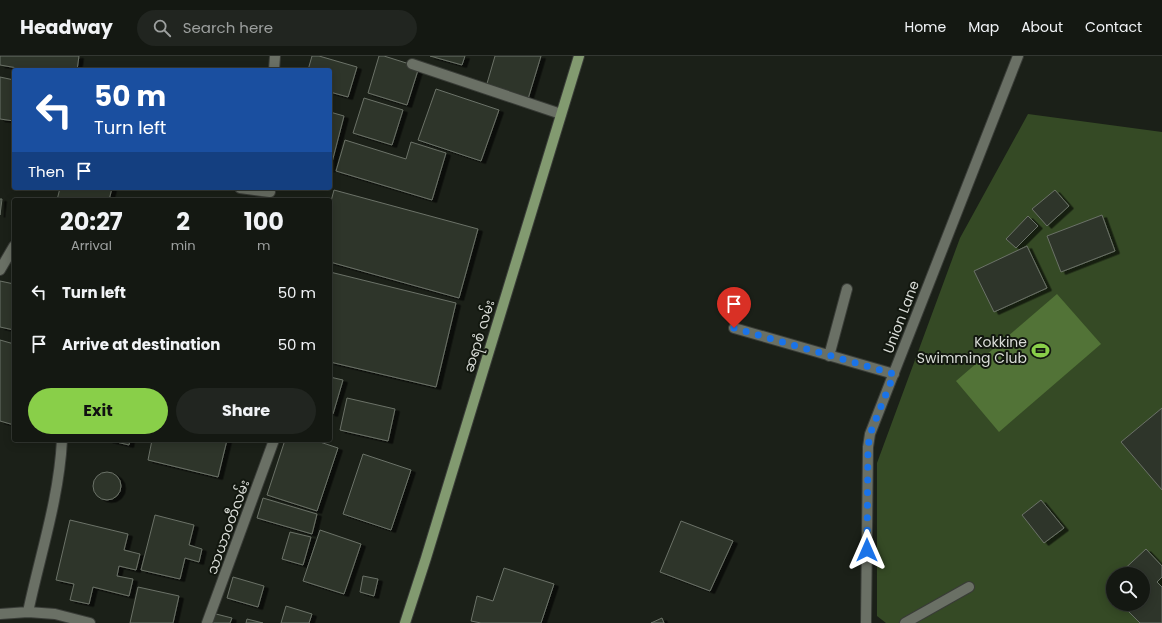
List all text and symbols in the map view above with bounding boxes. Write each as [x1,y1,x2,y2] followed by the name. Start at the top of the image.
[137,10,417,46] search box
[20,14,113,41] text: Headway
[151,17,173,39] icon: search
[183,17,273,38] text: Search here
[904,17,946,37] text: Home
[968,17,999,37] text: Map
[1021,17,1063,37] text: About
[1085,17,1142,37] text: Contact
[94,77,166,116] text: 50 m
[28,84,80,136] icon: left
[94,115,166,140] text: Turn left
[73,160,95,182] icon: arrive
[28,161,65,182] text: Then
[60,205,123,238] text: 20:27
[176,205,190,238] text: 2
[244,205,284,238] text: 100
[71,236,112,255] text: Arrival
[171,236,196,255] text: min
[257,236,271,255] text: m
[878,277,924,356] street label: Union Lane
[28,281,50,303] icon: left
[62,282,126,303] text: Turn left
[278,282,316,303] text: 50 m
[717,287,751,328] pin
[723,293,745,315] icon: arrive
[458,297,501,375] street label: ဆရာစံ လမ်း
[917,332,1027,368] place label: Kokkine Swimming Club
[28,333,50,355] icon: arrive
[62,334,220,355] text: Arrive at destination
[278,334,316,355] text: 50 m
[1030,340,1050,360] sports icon: Kokkine Swimming Club
[28,388,168,434] button: Exit
[176,388,316,434] button: Share
[202,477,254,577] street label: သာယာဝတီလမ်း
[846,529,888,571] position arrow
[1106,567,1150,611] map controls
[1106,567,1150,611] button: search

